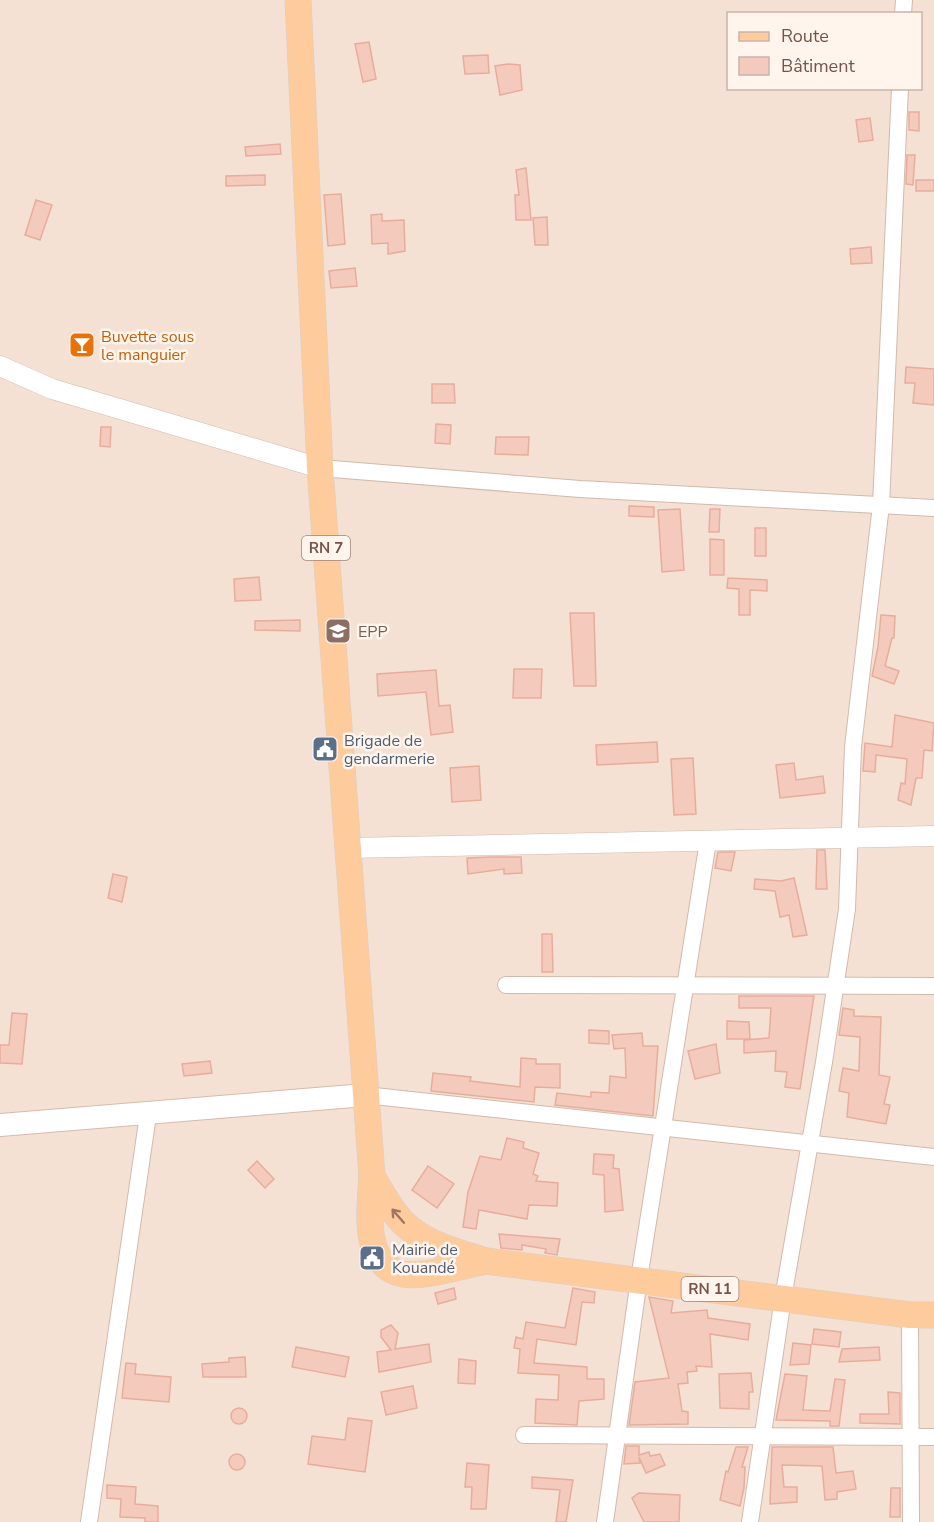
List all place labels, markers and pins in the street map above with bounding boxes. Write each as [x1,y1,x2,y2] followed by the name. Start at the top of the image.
[101,326,194,366] place label: Buvette sous le manguier
[67,330,97,360] bar icon: Buvette sous le manguier
[323,616,353,646] school or university icon: EPP
[358,621,388,643] place label: EPP
[344,730,435,770] place label: Brigade de gendarmerie
[310,734,340,764] public building icon: Brigade de gendarmerie
[392,1239,458,1279] place label: Mairie de Kouandé
[357,1243,387,1273] public building icon: Mairie de Kouandé

